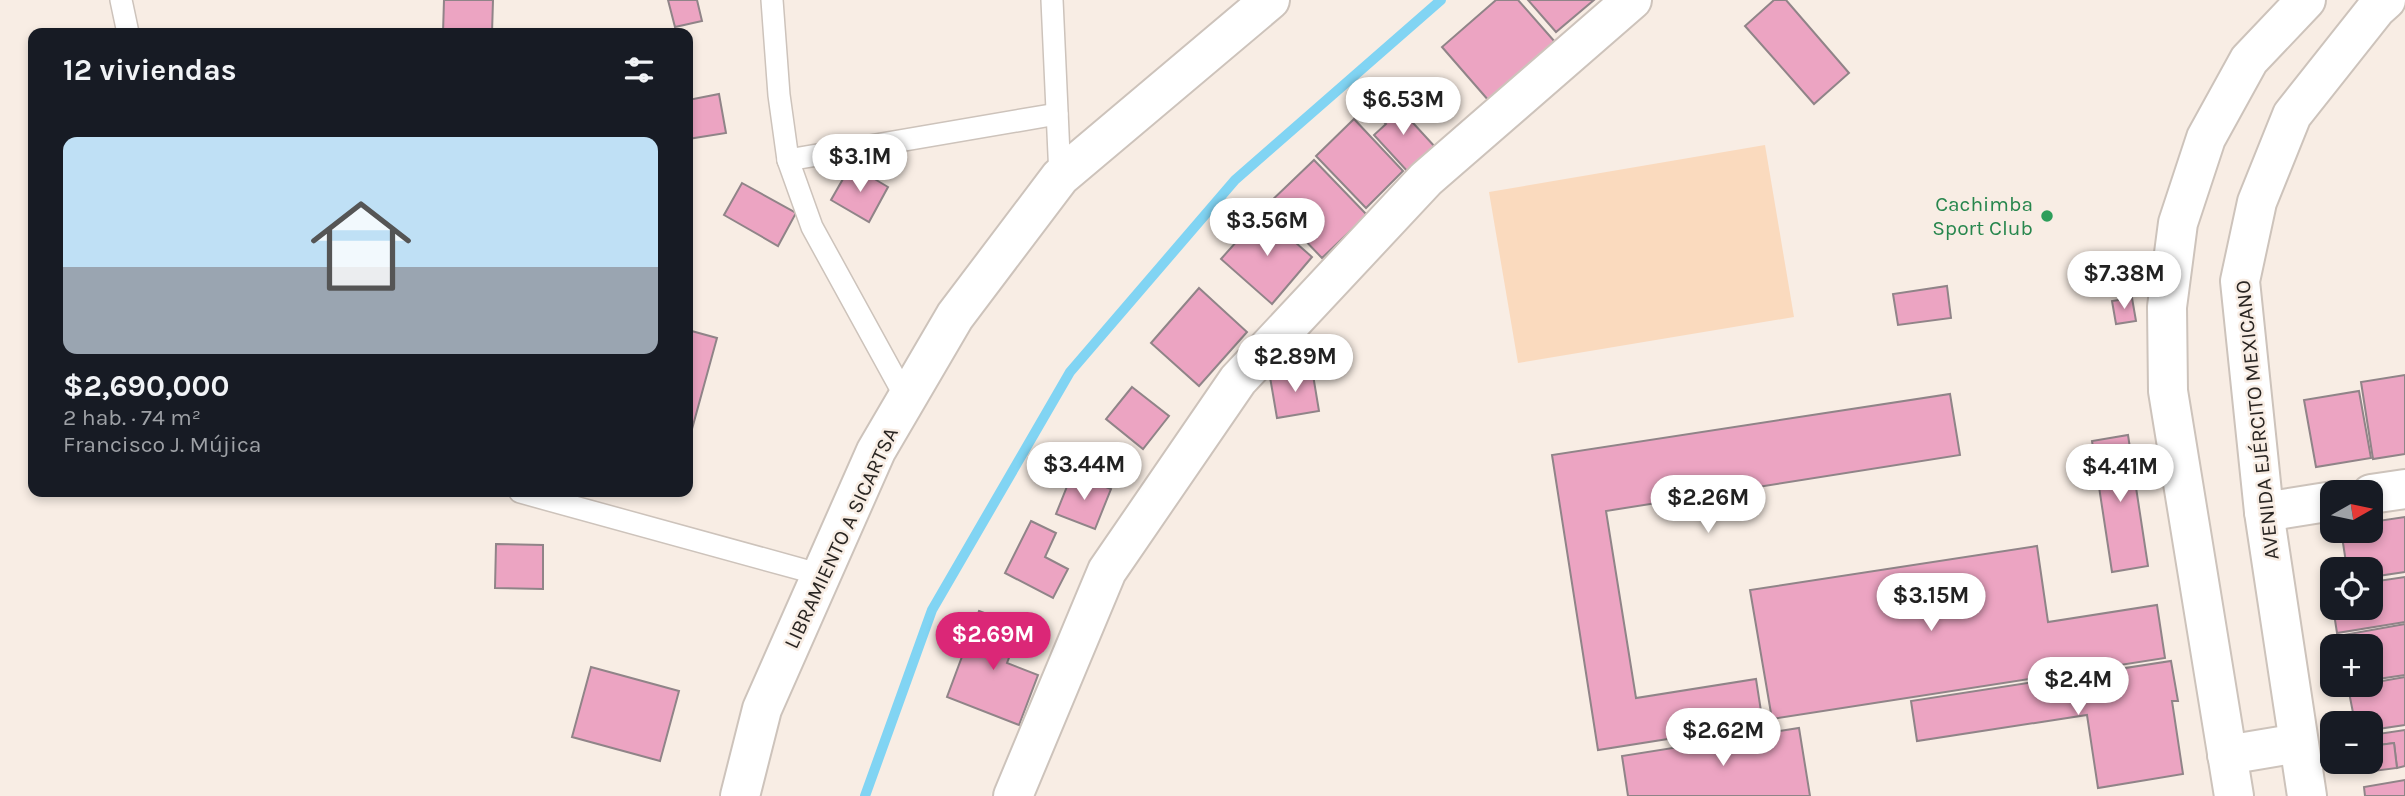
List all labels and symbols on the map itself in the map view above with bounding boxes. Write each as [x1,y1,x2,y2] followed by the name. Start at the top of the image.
[1346,78,1460,137] pin: $6.53M
[811,134,909,194] pin: $3.1M
[1932,192,2033,240] place label: Cachimba Sport Club
[1210,198,1324,258] pin: $3.56M
[2039,208,2055,224] marker: Cachimba Sport Club
[2067,252,2181,311] pin: $7.38M
[2230,279,2284,561] street label: AVENIDA EJÉRCITO MEXICANO
[1238,334,1352,394] pin: $2.89M
[779,424,903,652] street label: LIBRAMIENTO A SICARTSA
[1027,442,1141,502] pin: $3.44M
[2063,444,2177,504] pin: $4.41M
[1651,476,1765,535] pin: $2.26M
[2320,480,2384,542] north arrow
[1874,574,1988,633] pin: $3.15M
[936,612,1050,672] pin: $2.69M
[2029,658,2127,717] pin: $2.4M
[1666,708,1780,768] pin: $2.62M

